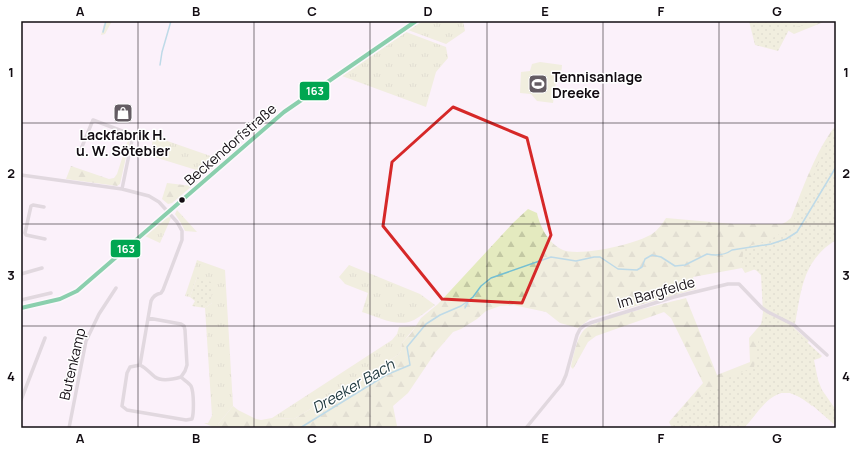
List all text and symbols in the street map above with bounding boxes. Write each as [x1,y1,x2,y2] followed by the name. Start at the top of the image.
[76,2,85,20] text: A
[192,2,200,20] text: B
[307,2,317,20] text: C
[423,2,433,20] text: D
[541,2,549,20] text: E
[658,2,665,20] text: F
[772,2,782,20] text: G
[8,63,14,81] text: 1
[843,63,849,81] text: 1
[552,67,642,102] place label: Tennisanlage Dreeke
[527,73,549,95] sports icon: Tennisanlage Dreeke
[299,81,330,101] line badge: 163
[306,83,324,98] text: 163
[180,99,280,189] street label: Beckendorfstraße
[112,102,134,124] shop icon: Lackfabrik H. u. W. Sötebier
[76,125,171,160] place label: Lackfabrik H. u. W. Sötebier
[7,164,15,182] text: 2
[842,164,850,182] text: 2
[177,195,187,205] unlabelled marker
[110,239,141,258] line badge: 163
[117,241,135,256] text: 163
[7,266,15,284] text: 3
[842,266,850,284] text: 3
[615,272,697,312] street label: Im Bargfelde
[54,326,90,402] street label: Butenkamp
[308,353,399,418] water label: Dreeker Bach
[7,367,15,385] text: 4
[842,367,850,385] text: 4
[76,429,85,447] text: A
[192,429,200,447] text: B
[307,429,317,447] text: C
[423,429,433,447] text: D
[541,429,549,447] text: E
[658,429,665,447] text: F
[772,429,782,447] text: G

